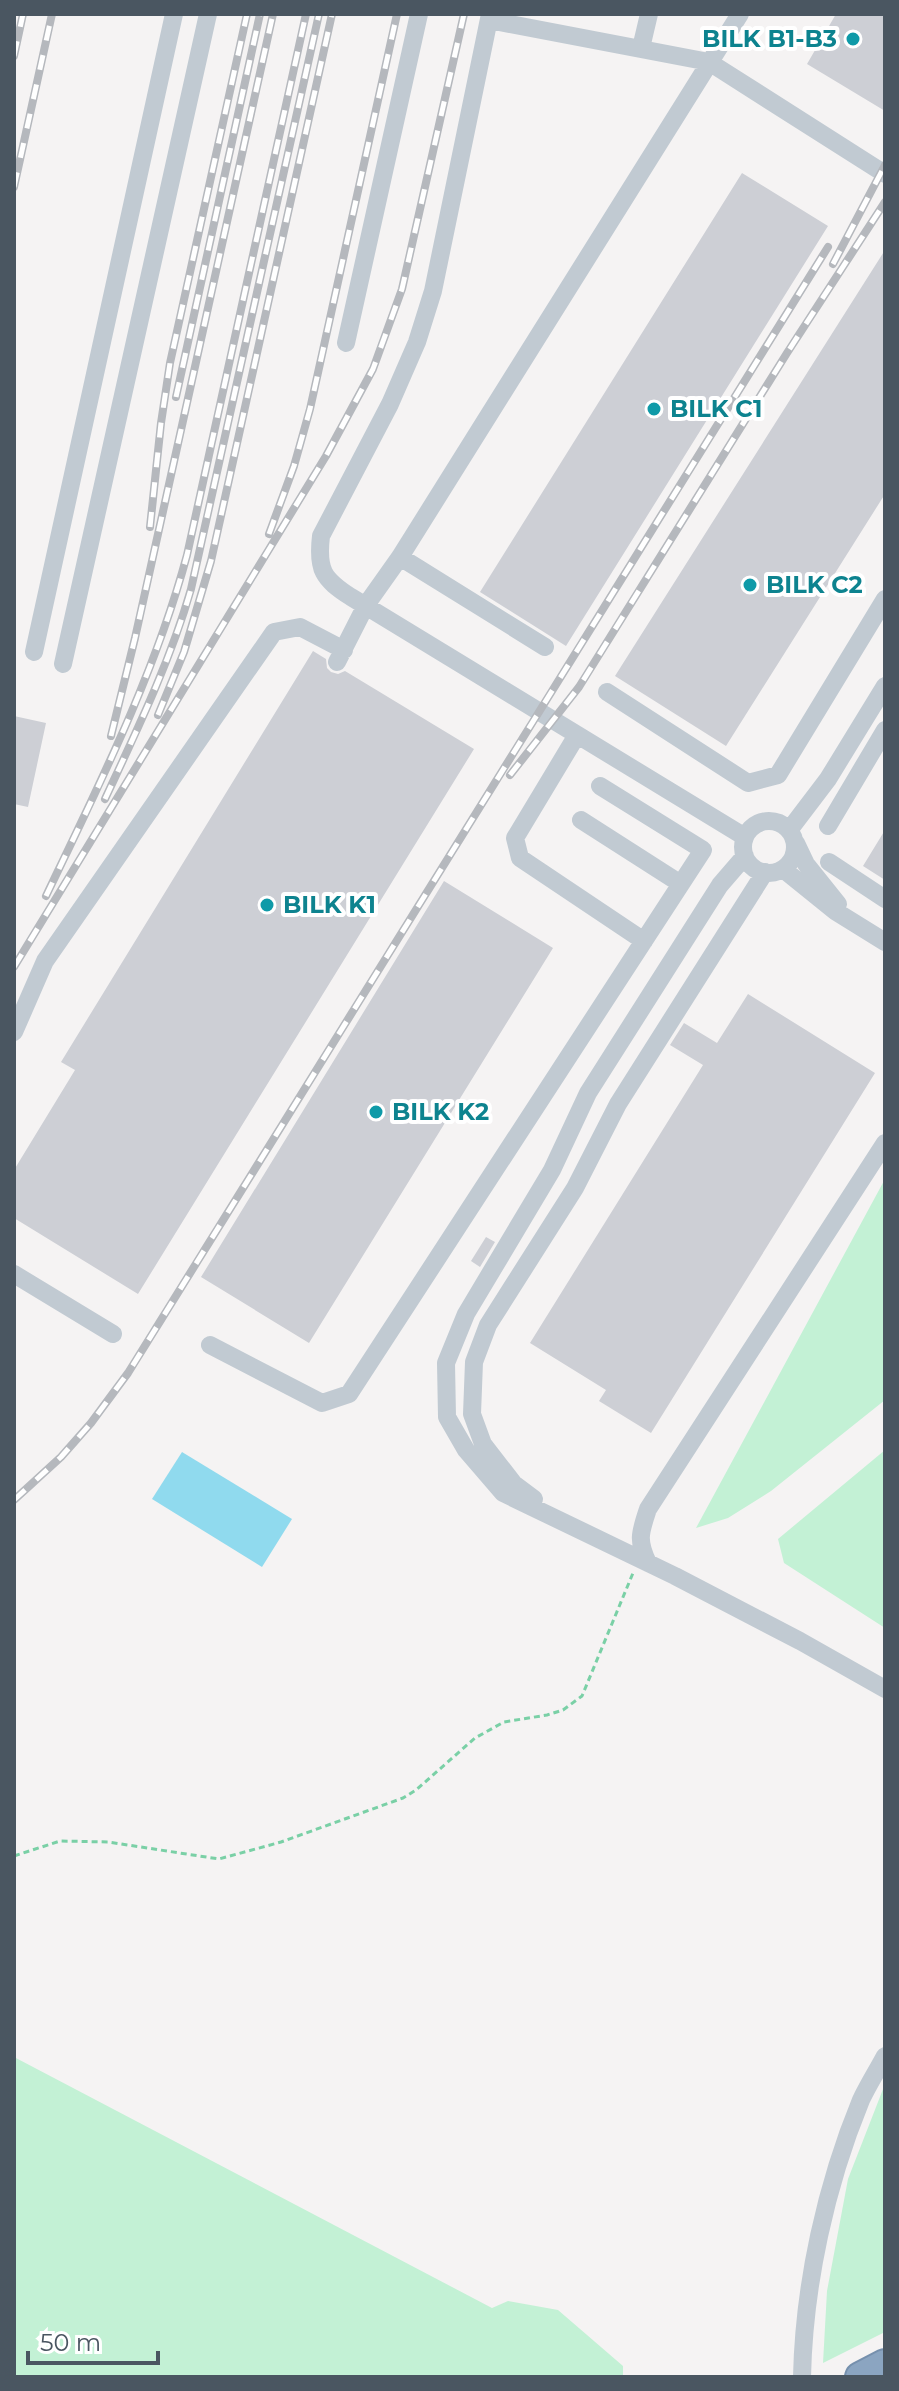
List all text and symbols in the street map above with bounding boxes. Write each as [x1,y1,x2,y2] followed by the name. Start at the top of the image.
[702,24,837,53] place label: BILK B1-B3
[844,30,862,48] marker: BILK B1-B3
[670,394,762,423] place label: BILK C1
[645,400,663,418] marker: BILK C1
[766,570,863,599] place label: BILK C2
[741,576,759,594] marker: BILK C2
[283,890,376,919] place label: BILK K1
[258,896,276,914] marker: BILK K1
[392,1097,489,1126] place label: BILK K2
[367,1103,385,1121] marker: BILK K2
[28,2315,158,2365] scale bar
[40,2328,101,2357] text: 50 m

